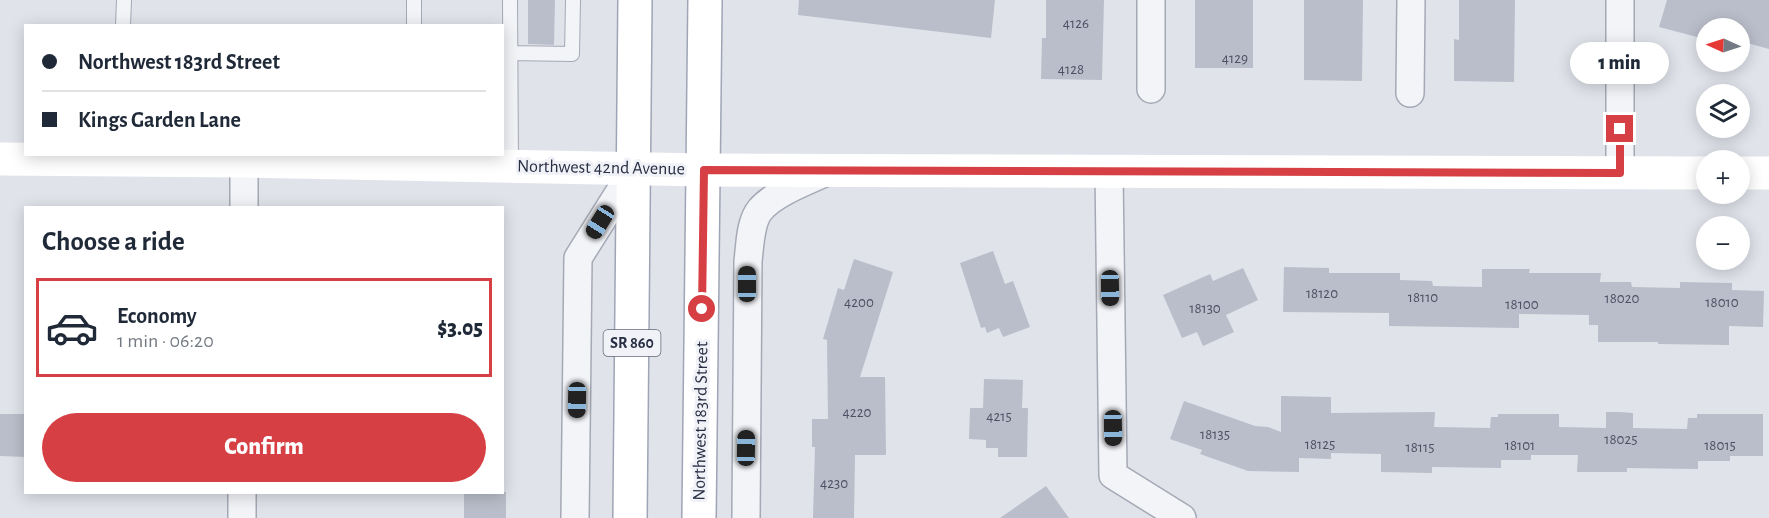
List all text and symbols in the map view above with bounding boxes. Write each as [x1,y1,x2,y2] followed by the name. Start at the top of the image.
[1063,16,1089,31] house number: 4126
[1696,18,1750,72] north arrow
[1696,18,1750,270] map controls
[1570,42,1670,84] callout: 1 min
[78,51,280,73] text: Northwest 183rd Street
[1222,51,1248,66] house number: 4129
[1598,53,1641,73] text: 1 min
[1058,62,1084,77] house number: 4128
[1696,84,1750,138] button: layers
[78,109,241,131] text: Kings Garden Lane
[1606,115,1633,142] route end
[1696,150,1750,204] button: +
[517,158,685,178] street label: Northwest 42nd Avenue
[583,202,617,242] car
[1696,216,1750,270] button: −
[42,228,185,255] text: Choose a ride
[738,266,756,302] car
[1101,270,1119,306] car
[1306,286,1338,301] house number: 18120
[1408,290,1438,305] house number: 18110
[1605,291,1640,306] house number: 18020
[688,295,715,322] route start
[844,295,874,310] house number: 4200
[1705,295,1739,310] house number: 18010
[1505,297,1539,312] house number: 18100
[45,301,99,355] icon: car
[1189,301,1221,316] house number: 18130
[117,305,197,327] text: Economy
[437,317,483,339] text: $3.05
[604,330,660,356] road number: SR 860
[117,331,214,351] text: 1 min · 06:20
[691,341,711,501] street label: Northwest 183rd Street
[568,382,586,418] car
[843,405,871,420] house number: 4220
[986,409,1012,424] house number: 4215
[1104,410,1122,446] car
[42,413,486,482] button: Confirm
[1200,427,1230,442] house number: 18135
[737,430,755,466] car
[1604,432,1638,447] house number: 18025
[1305,437,1335,452] house number: 18125
[1505,438,1535,453] house number: 18101
[1704,438,1736,453] house number: 18015
[1406,440,1434,455] house number: 18115
[820,476,848,491] house number: 4230

